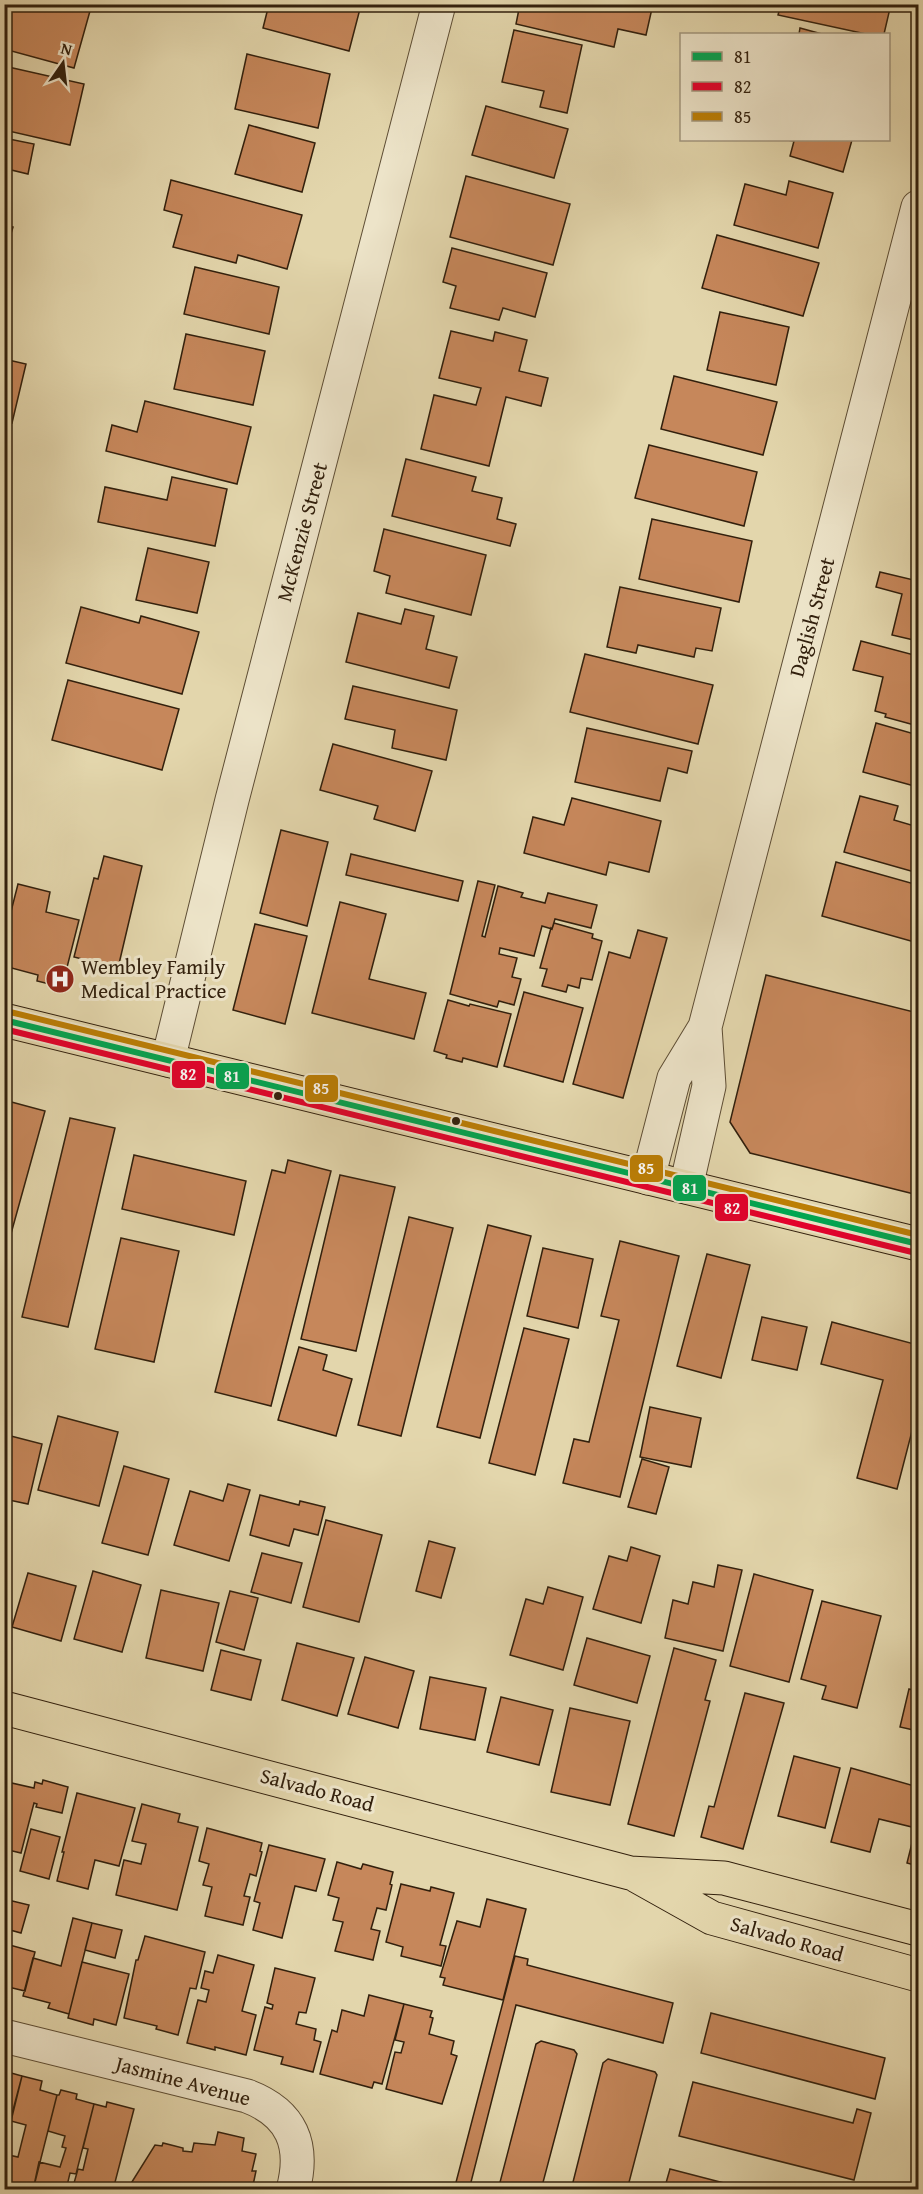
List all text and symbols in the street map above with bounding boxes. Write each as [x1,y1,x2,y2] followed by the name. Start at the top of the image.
[33,33,93,93] north arrow
[680,33,890,141] legend
[59,36,75,61] text: N
[734,43,751,70] text: 81
[734,73,751,100] text: 82
[734,103,751,130] text: 85
[268,458,335,605] street label: McKenzie Street
[781,553,843,680] street label: Daglish Street
[81,951,227,1006] place label: Wembley Family Medical Practice
[44,963,76,995] hospital icon: Wembley Family Medical Practice
[171,1060,206,1089] line badge: 82
[180,1062,196,1086] text: 82
[215,1062,250,1090] line badge: 81
[224,1064,240,1088] text: 81
[304,1074,339,1103] line badge: 85
[313,1076,329,1100] text: 85
[272,1090,284,1102] unlabelled marker
[450,1115,462,1127] unlabelled marker
[629,1154,664,1183] line badge: 85
[638,1156,654,1180] text: 85
[672,1174,707,1202] line badge: 81
[682,1176,698,1200] text: 81
[714,1193,749,1222] line badge: 82
[724,1196,740,1220] text: 82
[257,1759,378,1820] street label: Salvado Road
[727,1908,848,1970] street label: Salvado Road
[109,2047,254,2113] street label: Jasmine Avenue

